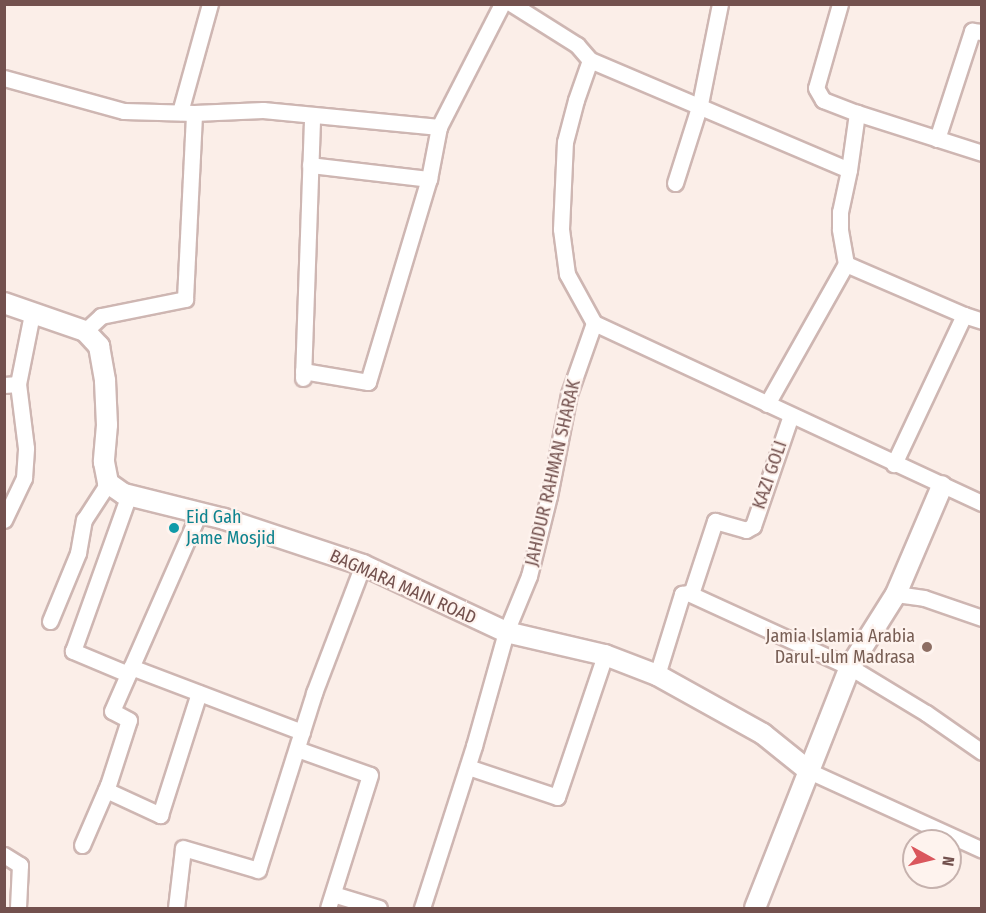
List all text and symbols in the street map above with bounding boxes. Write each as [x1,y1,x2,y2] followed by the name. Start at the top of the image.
[521,378,585,568] street label: JAHIDUR RAHMAN SHARAK
[748,438,792,512] street label: KAZI GOLI
[186,507,275,550] place label: Eid Gah Jame Mosjid
[167,521,181,535] marker: Eid Gah Jame Mosjid
[326,545,480,629] street label: BAGMARA MAIN ROAD
[766,626,915,668] place label: Jamia Islamia Arabia Darul-ulm Madrasa
[920,640,934,654] marker: Jamia Islamia Arabia Darul-ulm Madrasa
[902,829,962,889] north arrow
[938,855,958,867] text: N

